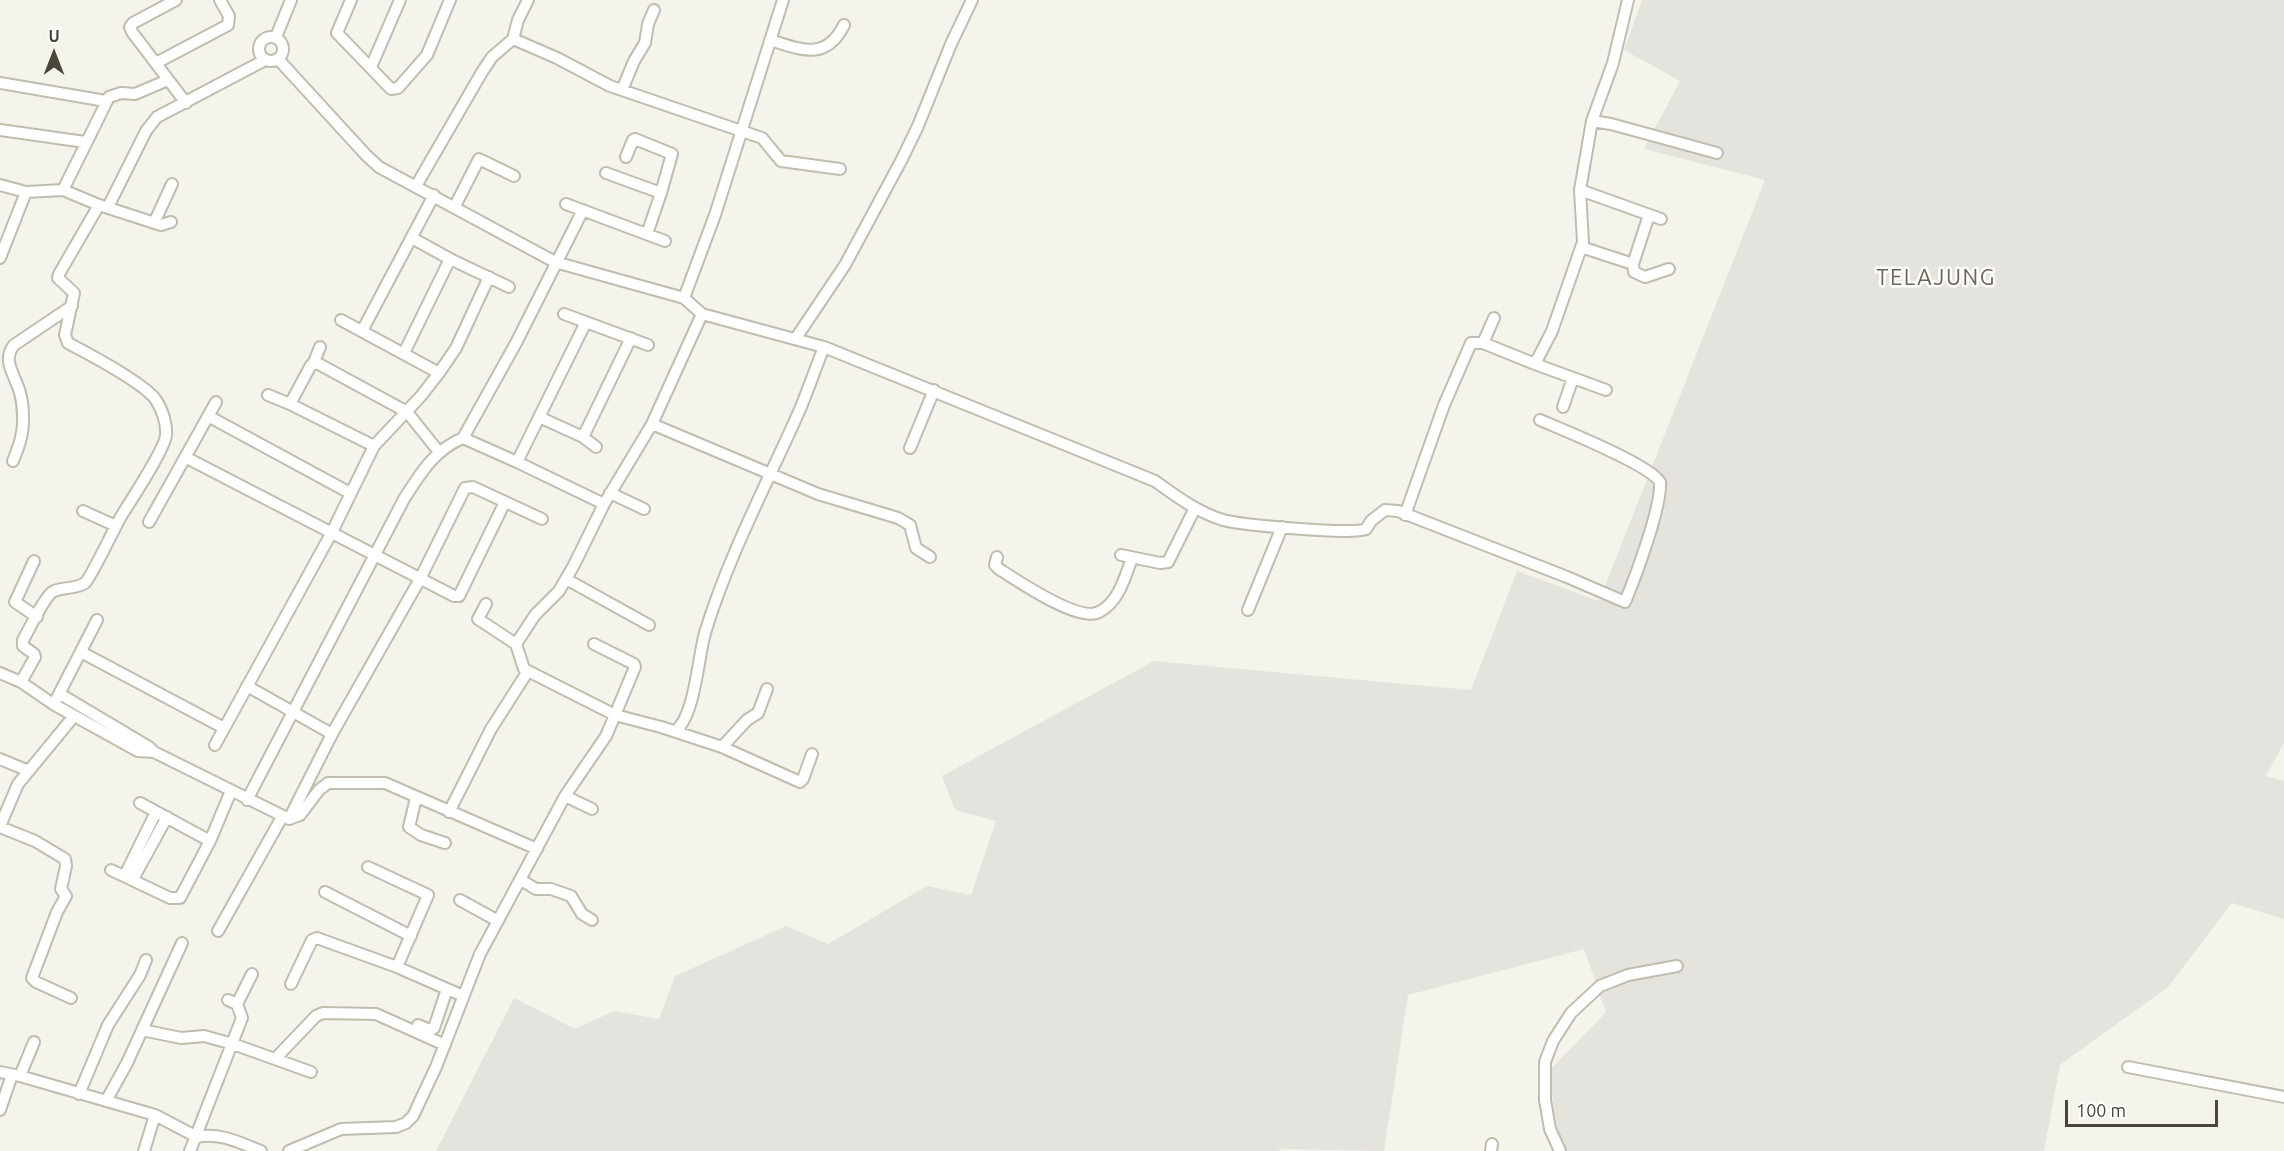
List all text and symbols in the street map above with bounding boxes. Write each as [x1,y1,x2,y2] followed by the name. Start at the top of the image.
[24,24,84,84] north arrow
[48,27,60,45] text: U
[1876,265,1996,291] district label: TELAJUNG
[2068,1088,2221,1126] scale bar
[2076,1100,2126,1120] text: 100 m

